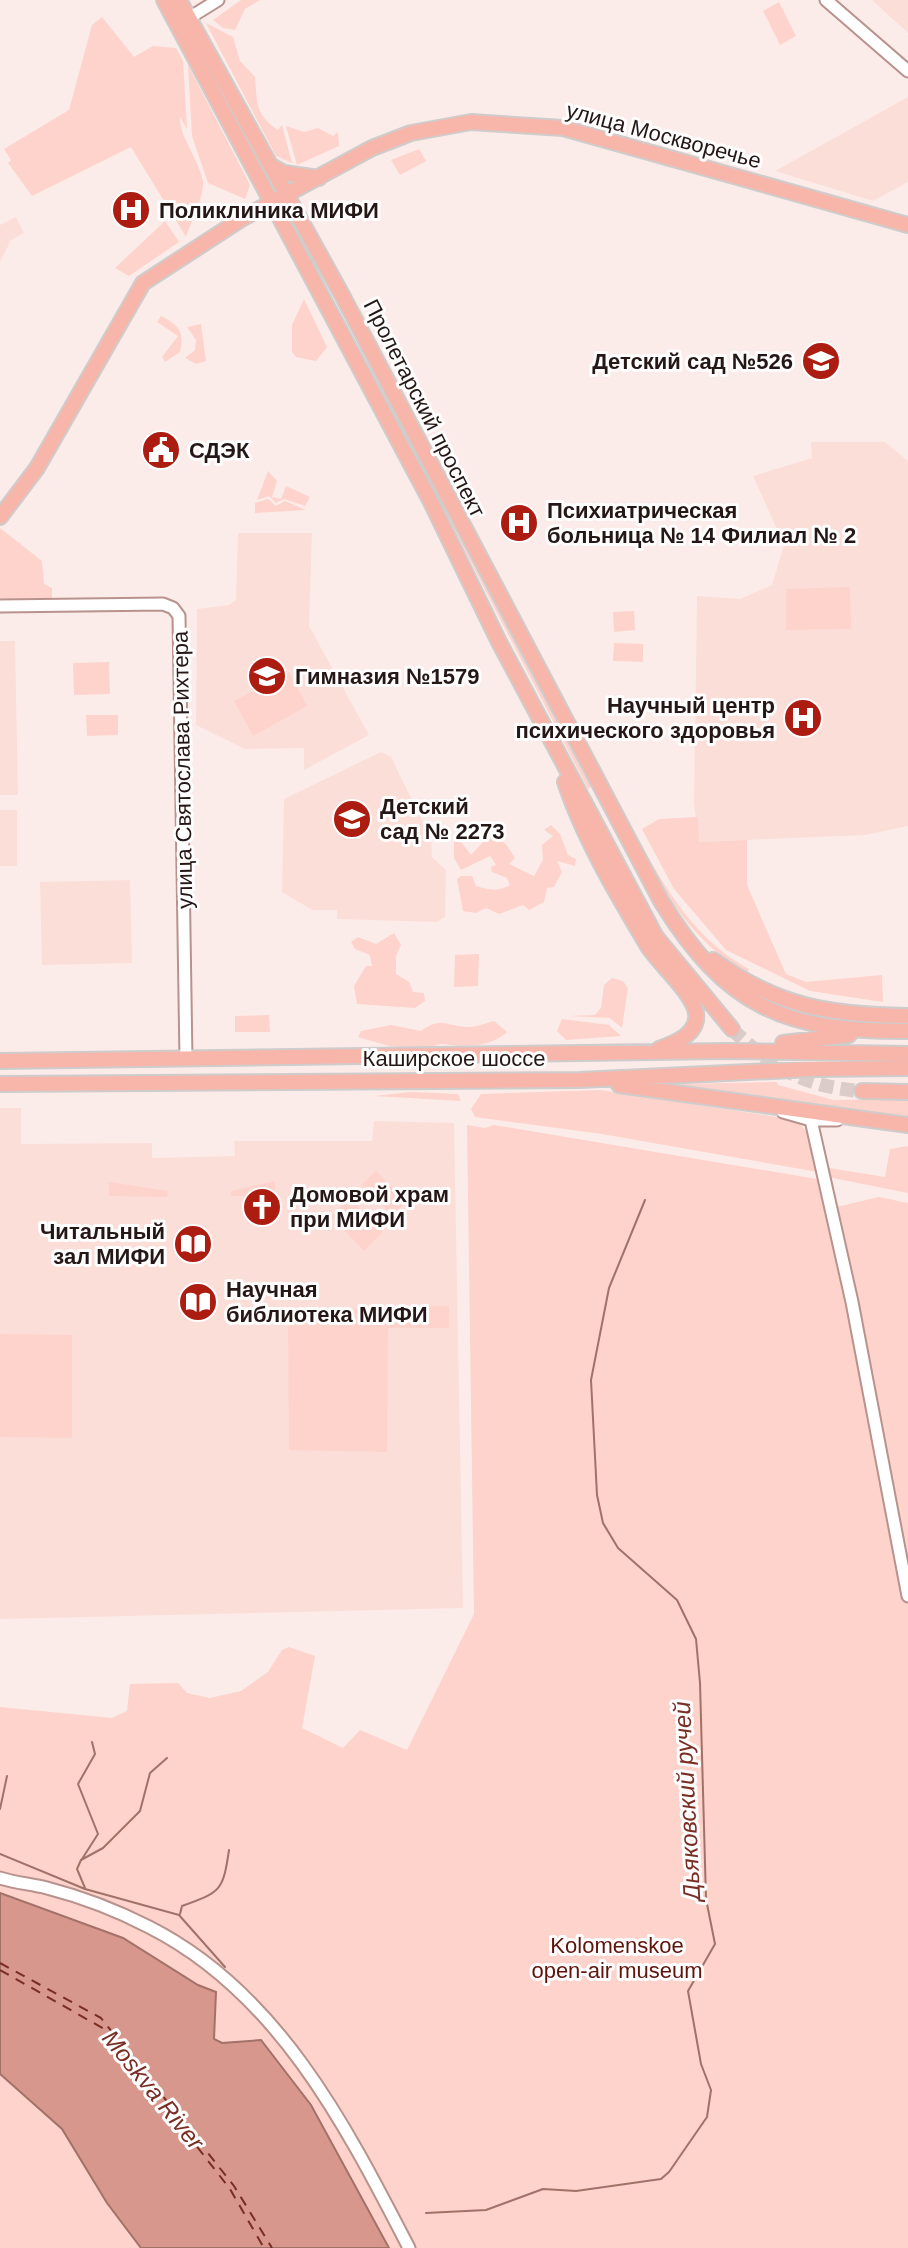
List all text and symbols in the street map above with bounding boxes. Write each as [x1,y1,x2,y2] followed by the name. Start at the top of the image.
[564,97,764,174] street label: улица Москворечье
[110,189,152,231] hospital icon: Поликлиника МИФИ
[159,198,379,223] place label: Поликлиника МИФИ
[359,295,490,521] street label: Пролетарский проспект
[800,340,842,382] school or university icon: Детский сад №526
[592,349,793,374] place label: Детский сад №526
[140,429,182,471] public building icon: СДЭК
[189,438,250,463] place label: СДЭК
[547,498,856,548] place label: Психиатрическая больница № 14 Филиал № 2
[498,502,540,544] hospital icon: Психиатрическая больница № 14 Филиал № 2
[168,630,197,909] street label: улица Святослава Рихтера
[246,655,288,697] school or university icon: Гимназия №1579
[295,664,479,689] place label: Гимназия №1579
[516,693,775,743] place label: Научный центр психического здоровья
[782,697,824,739] hospital icon: Научный центр психического здоровья
[380,794,504,844] place label: Детский сад № 2273
[331,798,373,840] school or university icon: Детский сад № 2273
[363,1046,545,1071] street label: Каширское шоссе
[290,1182,449,1232] place label: Домовой храм при МИФИ
[241,1186,283,1228] church icon: Домовой храм при МИФИ
[40,1219,165,1269] place label: Читальный зал МИФИ
[172,1223,214,1265] library icon: Читальный зал МИФИ
[226,1277,428,1327] place label: Научная библиотека МИФИ
[177,1281,219,1323] library icon: Научная библиотека МИФИ
[668,1701,705,1904] water label: Дьяковский ручей
[531,1933,703,1983] park label: Kolomenskoe open-air museum
[97,2025,210,2155] water label: Moskva River

